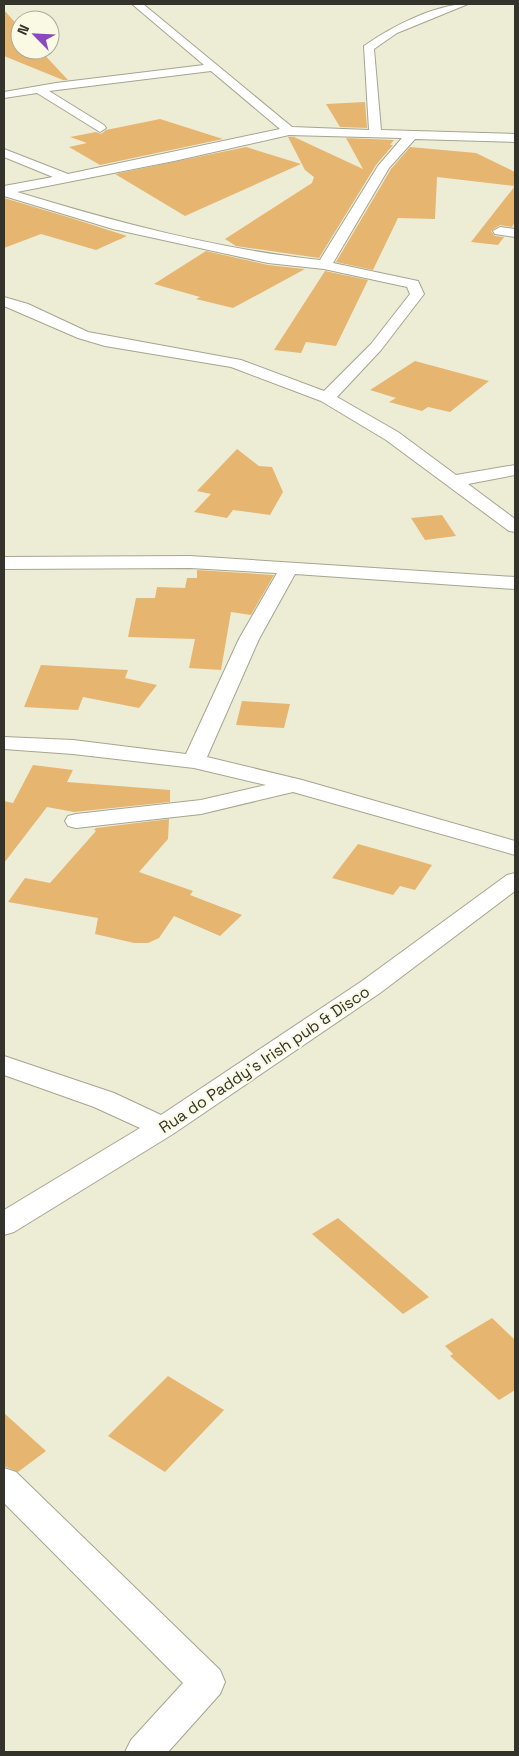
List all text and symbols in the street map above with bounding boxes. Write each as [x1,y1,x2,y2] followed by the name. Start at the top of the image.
[10,10,60,60] north arrow
[13,22,33,38] text: N
[155,981,374,1138] street label: Rua do Paddy's Irish pub & Disco

